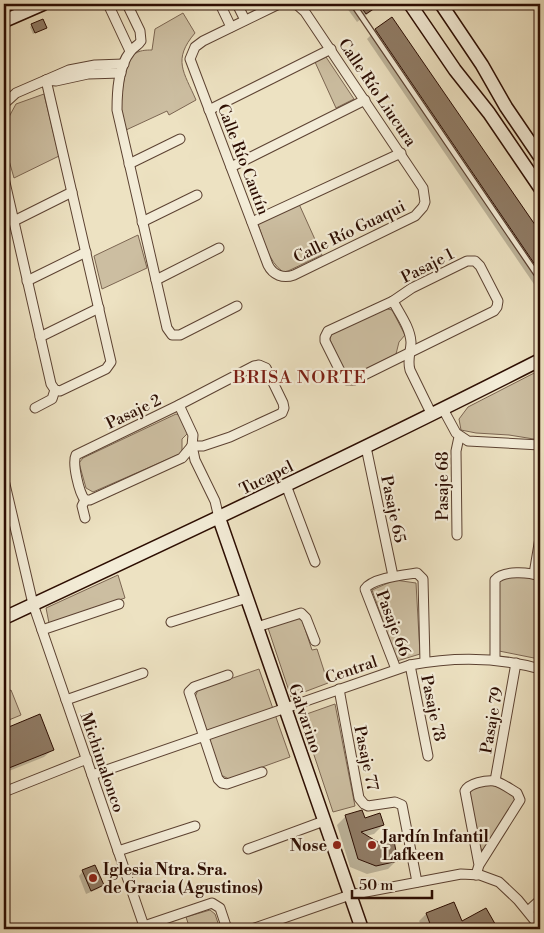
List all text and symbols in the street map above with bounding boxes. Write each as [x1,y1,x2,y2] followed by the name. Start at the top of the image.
[334,35,421,151] street label: Calle Río Liucura
[213,101,274,218] street label: Calle Río Cautín
[290,196,409,268] street label: Calle Río Guaqui
[398,244,457,288] street label: Pasaje 1
[232,366,367,389] district label: BRISA NORTE
[103,390,164,434] street label: Pasaje 2
[433,451,453,521] street label: Pasaje 68
[236,456,297,499] street label: Tucapel
[376,474,410,545] street label: Pasaje 65
[371,587,415,660] street label: Pasaje 66
[323,652,380,688] street label: Central
[416,673,450,743] street label: Pasaje 78
[284,681,326,756] street label: Galvarino
[476,685,508,755] street label: Pasaje 79
[76,710,129,815] street label: Michimalonco
[349,724,383,793] street label: Pasaje 77
[380,827,489,865] place label: Jardín Infantil Lafkeen
[290,836,327,856] place label: Nose
[331,839,343,851] marker: Nose
[366,839,378,851] marker: Jardín Infantil Lafkeen
[103,860,263,898] place label: Iglesia Ntra. Sra. de Gracia (Agustinos)
[352,868,432,900] scale bar
[87,872,99,884] marker: Iglesia Ntra. Sra. de Gracia (Agustinos)
[359,876,393,895] text: 50 m

